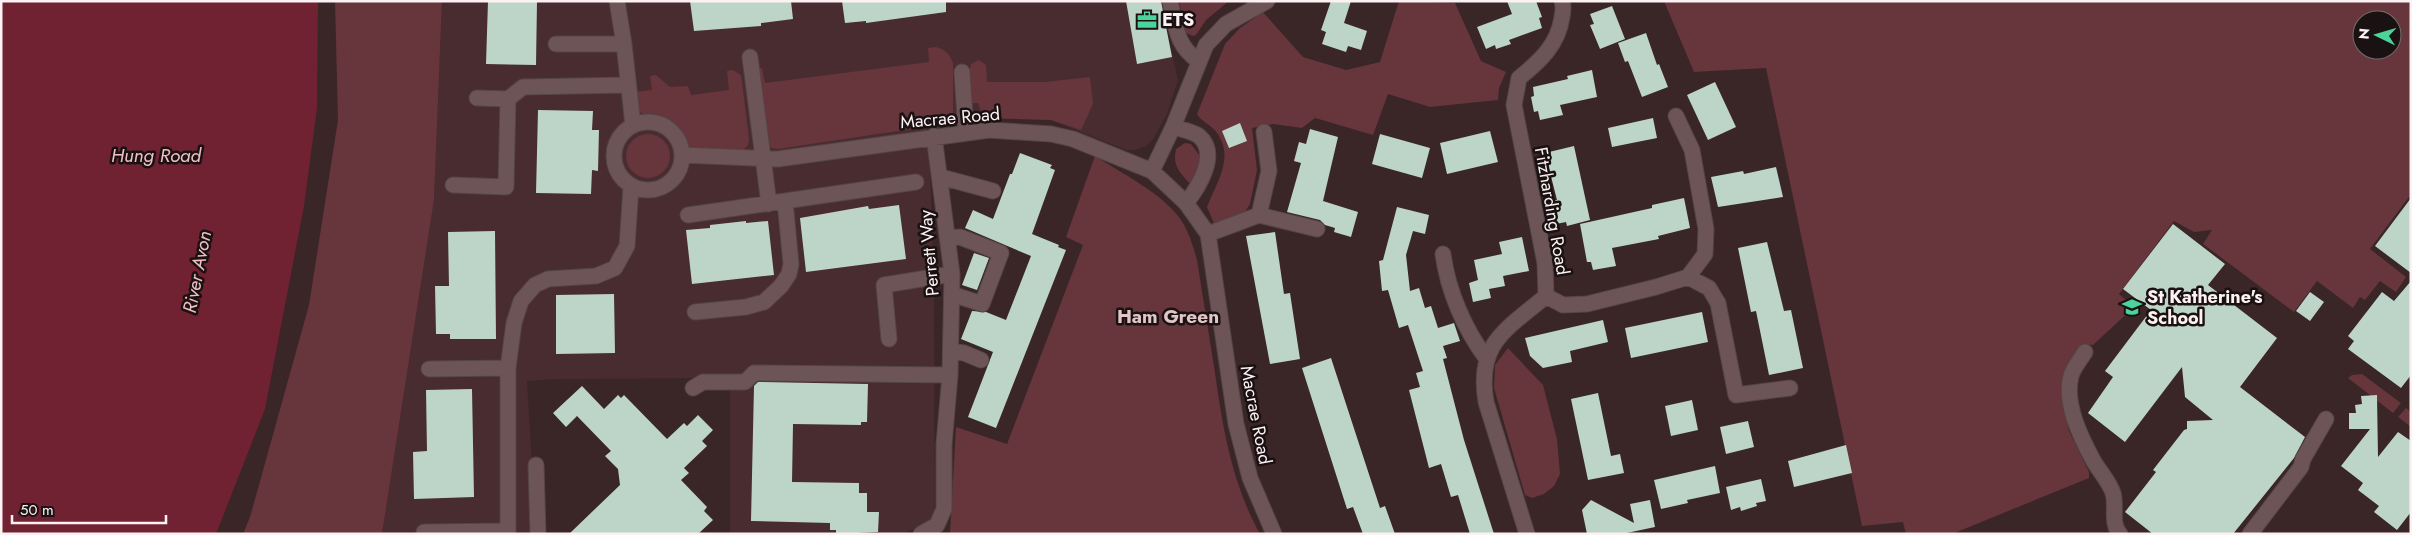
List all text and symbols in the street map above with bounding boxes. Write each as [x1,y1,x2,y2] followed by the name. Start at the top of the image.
[1162,7,1194,33] place label: ETS
[1136,9,1158,31] office icon: ETS
[2352,10,2402,60] north arrow
[2354,27,2374,40] text: N
[899,101,1001,135] street label: Macrae Road
[111,142,203,169] water label: Hung Road
[1528,145,1576,277] street label: Fitzharding Road
[912,209,946,297] street label: Perrett Way
[176,229,218,315] water label: River Avon
[2147,284,2262,331] place label: St Katherine's School
[2121,296,2143,318] school or university icon: St Katherine's School
[1117,303,1219,330] district label: Ham Green
[1234,363,1278,467] street label: Macrae Road
[12,492,166,524] scale bar
[20,499,54,521] text: 50 m

